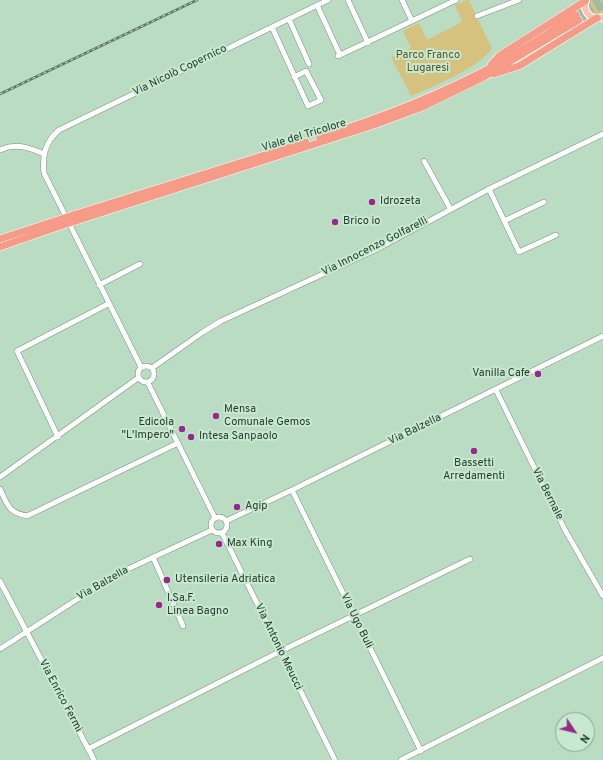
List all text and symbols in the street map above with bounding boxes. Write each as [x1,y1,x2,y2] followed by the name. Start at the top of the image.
[131,43,229,99] street label: Via Nicolò Copernico
[396,49,460,75] park label: Parco Franco Lugaresi
[260,117,348,155] street label: Viale del Tricolore
[380,195,420,209] place label: Idrozeta
[367,197,377,207] marker: Idrozeta
[320,215,430,279] street label: Via Innocenzo Golfarelli
[343,215,380,229] place label: Brico io
[330,217,340,227] marker: Brico io
[472,367,530,381] place label: Vanilla Cafe
[533,369,543,379] marker: Vanilla Cafe
[224,403,311,429] place label: Mensa Comunale Gemos
[211,411,221,421] marker: Mensa Comunale Gemos
[386,412,444,448] street label: Via Balzella
[122,416,174,442] place label: Edicola "L'Impero"
[177,424,187,434] marker: Edicola "L'Impero"
[199,430,278,444] place label: Intesa Sanpaolo
[186,432,196,442] marker: Intesa Sanpaolo
[469,446,479,456] marker: Bassetti Arredamenti
[443,457,505,483] place label: Bassetti Arredamenti
[528,466,566,522] street label: Via Bernale
[245,500,268,514] place label: Agip
[232,502,242,512] marker: Agip
[227,537,272,551] place label: Max King
[214,539,224,549] marker: Max King
[75,564,131,604] street label: Via Balzella
[175,573,275,587] place label: Utensileria Adriatica
[162,575,172,585] marker: Utensileria Adriatica
[337,591,375,651] street label: Via Ugo Buli
[167,592,229,618] place label: I.Sa.F. Linea Bagno
[154,600,164,610] marker: I.Sa.F. Linea Bagno
[251,602,305,692] street label: Via Antonio Meucci
[35,657,85,735] street label: Via Enrico Fermi
[555,712,595,752] north arrow
[576,731,592,746] text: N

